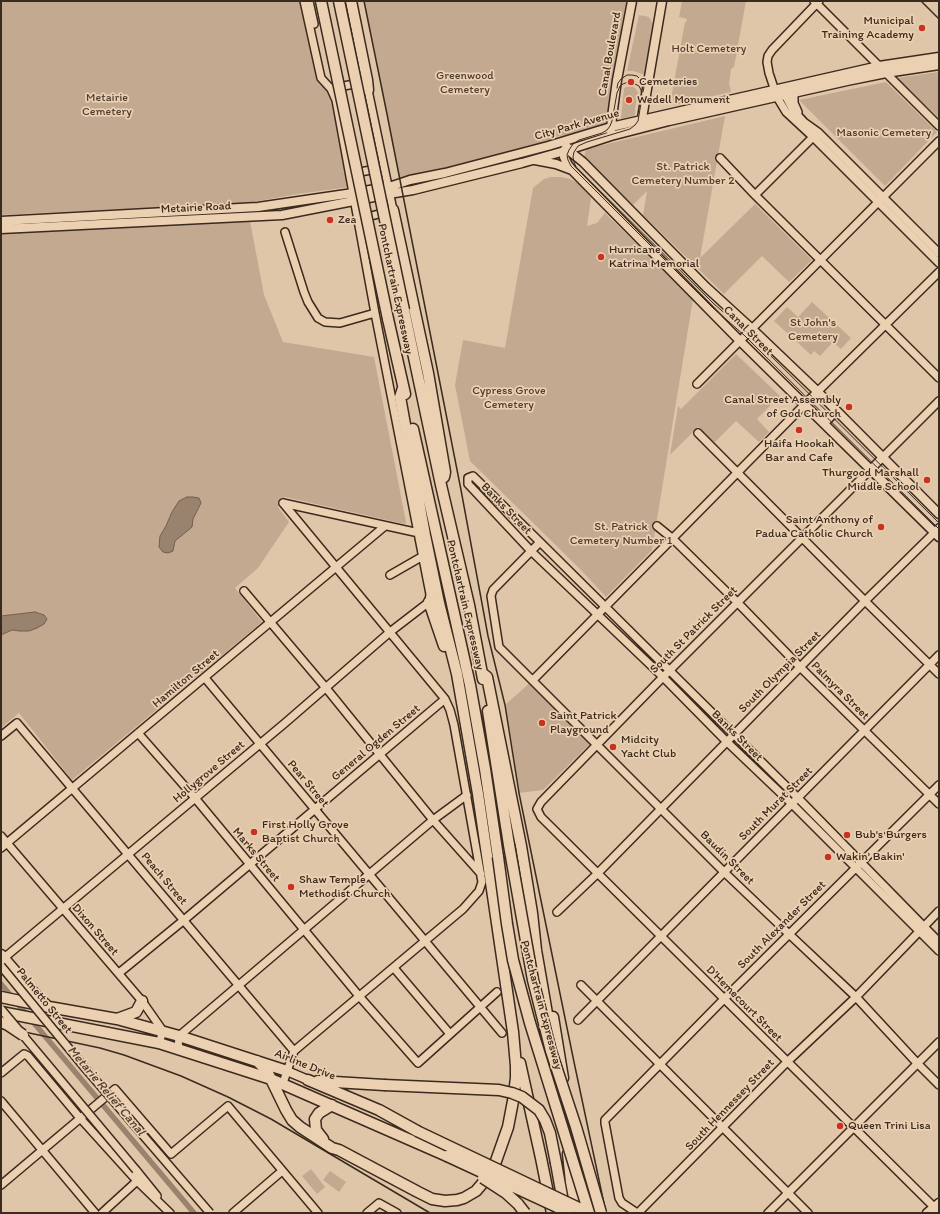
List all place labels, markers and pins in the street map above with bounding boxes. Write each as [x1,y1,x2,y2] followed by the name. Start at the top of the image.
[822,14,914,42] place label: Municipal Training Academy
[917,23,927,33] marker: Municipal Training Academy
[639,75,697,89] place label: Cemeteries
[626,77,636,87] marker: Cemeteries
[637,93,730,107] place label: Wedell Monument
[624,95,634,105] marker: Wedell Monument
[338,213,356,227] place label: Zea
[325,215,335,225] marker: Zea
[609,243,699,271] place label: Hurricane Katrina Memorial
[596,252,606,262] marker: Hurricane Katrina Memorial
[724,393,841,421] place label: Canal Street Assembly of God Church
[844,402,854,412] marker: Canal Street Assembly of God Church
[794,425,804,435] marker: Haifa Hookah Bar and Cafe
[764,437,834,465] place label: Haifa Hookah Bar and Cafe
[822,466,919,494] place label: Thurgood Marshall Middle School
[922,475,932,485] marker: Thurgood Marshall Middle School
[755,513,873,541] place label: Saint Anthony of Padua Catholic Church
[876,522,886,532] marker: Saint Anthony of Padua Catholic Church
[550,709,617,737] place label: Saint Patrick Playground
[537,718,547,728] marker: Saint Patrick Playground
[621,733,676,761] place label: Midcity Yacht Club
[608,742,618,752] marker: Midcity Yacht Club
[262,818,349,846] place label: First Holly Grove Baptist Church
[249,827,259,837] marker: First Holly Grove Baptist Church
[855,828,927,842] place label: Bub's Burgers
[842,830,852,840] marker: Bub's Burgers
[836,850,905,864] place label: Wakin' Bakin'
[823,852,833,862] marker: Wakin' Bakin'
[299,873,390,901] place label: Shaw Temple Methodist Church
[286,882,296,892] marker: Shaw Temple Methodist Church
[848,1119,931,1133] place label: Queen Trini Lisa
[835,1121,845,1131] marker: Queen Trini Lisa

